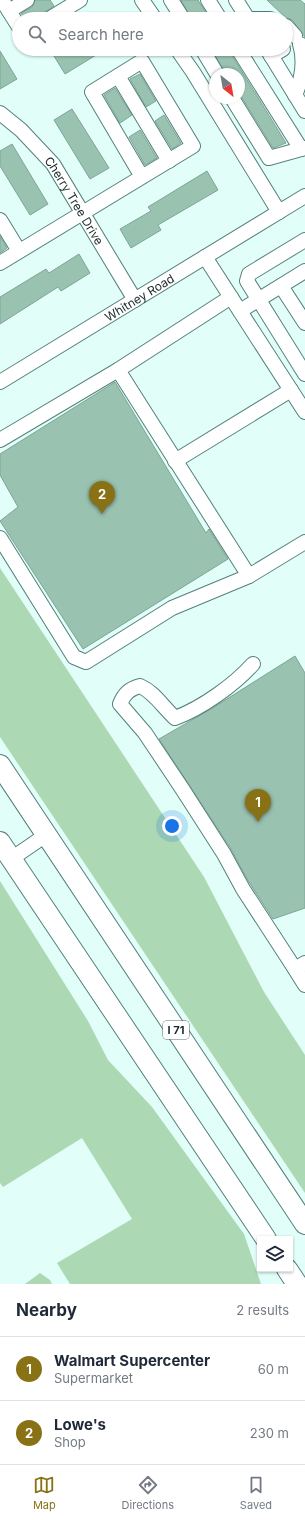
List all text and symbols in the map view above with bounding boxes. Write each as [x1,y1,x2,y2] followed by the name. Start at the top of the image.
[12,12,293,56] search box
[26,23,48,45] icon: search
[58,25,144,44] text: Search here
[209,68,245,104] north arrow
[42,153,107,247] street label: Cherry Tree Drive
[102,270,177,324] street label: Whitney Road
[89,481,115,514] pin: 2
[245,789,271,822] pin: 1
[162,816,182,836] your location
[163,1021,189,1039] road number: I 71
[257,1236,293,1272] map controls
[257,1236,293,1272] button: layers
[16,1300,77,1320] text: Nearby
[236,1302,289,1318] text: 2 results
[54,1351,210,1370] text: Walmart Supercenter
[26,1361,32,1377] text: 1
[258,1361,289,1377] text: 60 m
[54,1370,133,1386] text: Supermarket
[54,1415,106,1434] text: Lowe's
[25,1425,33,1441] text: 2
[250,1425,289,1441] text: 230 m
[54,1434,86,1450] text: Shop
[33,1474,56,1512] tab: Map
[122,1474,174,1512] tab: Directions
[240,1474,272,1512] tab: Saved

